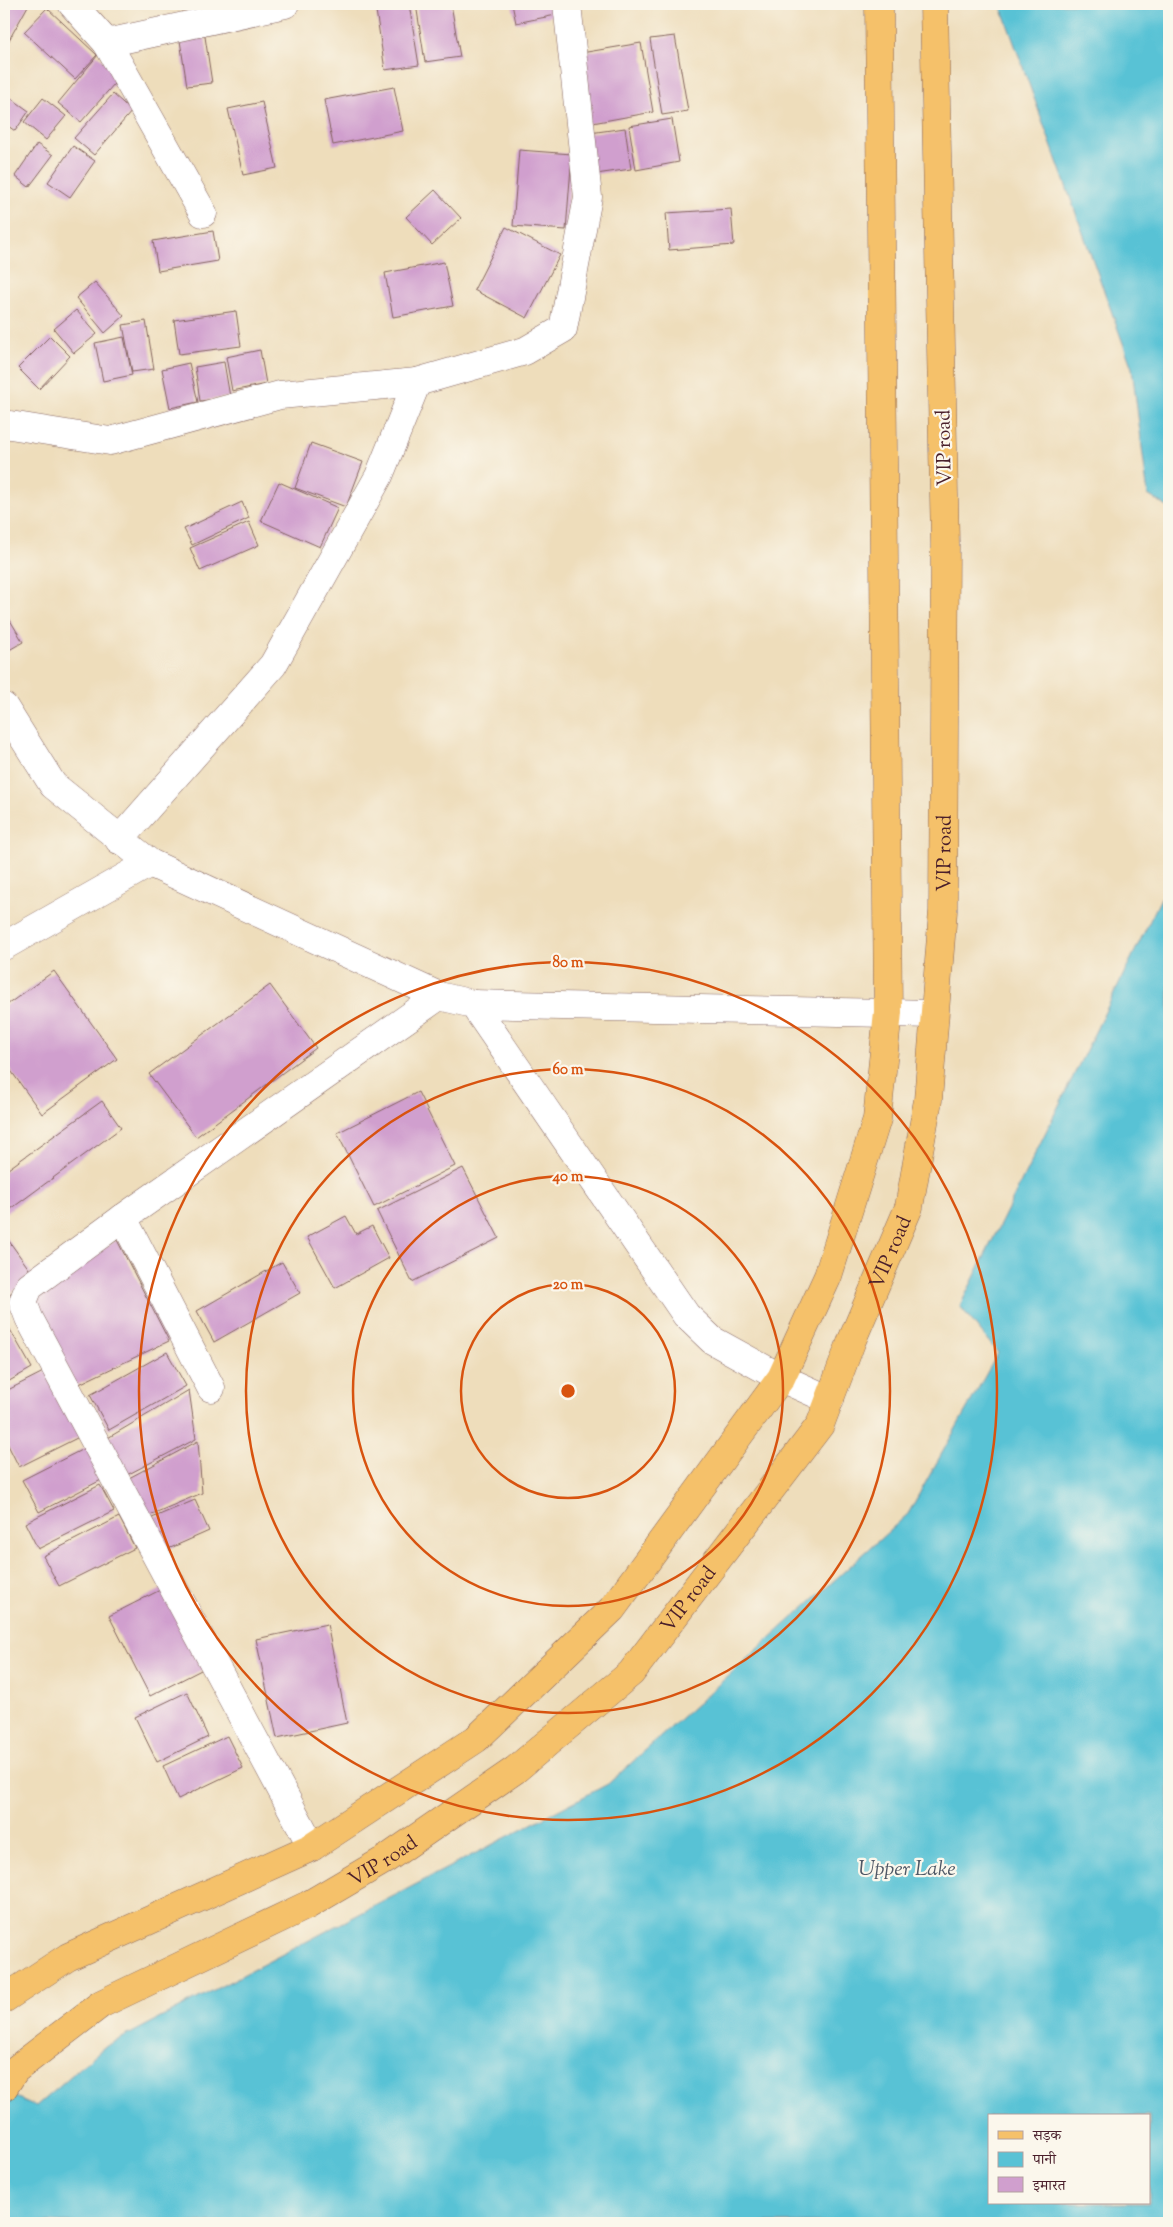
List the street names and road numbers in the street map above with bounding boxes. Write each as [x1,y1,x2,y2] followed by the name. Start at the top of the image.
[930,409,961,487] street label: VIP road
[931,815,961,892] street label: VIP road
[864,1212,921,1294] street label: VIP road
[655,1561,724,1640] street label: VIP road
[344,1829,424,1895] street label: VIP road

